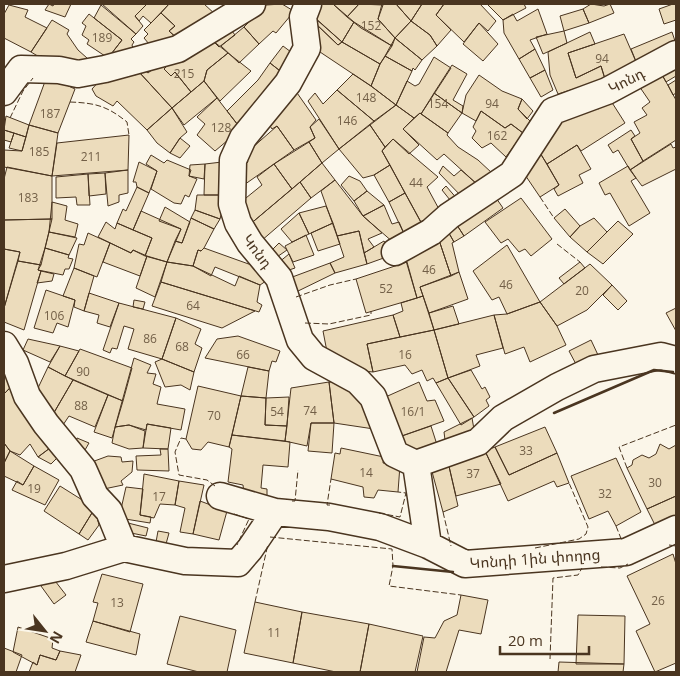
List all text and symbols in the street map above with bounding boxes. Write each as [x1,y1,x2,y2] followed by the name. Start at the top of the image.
[361,17,381,34] house number: 152
[92,29,112,46] house number: 189
[595,50,609,67] house number: 94
[604,62,648,98] street label: Կոնդ
[174,65,194,82] house number: 215
[356,89,376,106] house number: 148
[428,95,448,112] house number: 154
[485,95,499,112] house number: 94
[40,105,60,122] house number: 187
[337,112,357,129] house number: 146
[211,119,231,136] house number: 128
[487,127,507,144] house number: 162
[29,143,49,160] house number: 185
[81,148,101,165] house number: 211
[409,174,423,191] house number: 44
[18,189,38,206] house number: 183
[239,230,278,273] street label: Կոնդ
[422,261,436,278] house number: 46
[499,276,513,293] house number: 46
[379,280,393,297] house number: 52
[575,282,589,299] house number: 20
[186,297,200,314] house number: 64
[44,307,64,324] house number: 106
[143,330,157,347] house number: 86
[175,338,189,355] house number: 68
[236,346,250,363] house number: 66
[398,346,412,363] house number: 16
[76,363,90,380] house number: 90
[74,397,88,414] house number: 88
[303,402,317,419] house number: 74
[270,403,284,420] house number: 54
[401,403,425,420] house number: 16/1
[207,407,221,424] house number: 70
[519,442,533,459] house number: 33
[359,464,373,481] house number: 14
[466,465,480,482] house number: 37
[648,474,662,491] house number: 30
[27,480,41,497] house number: 19
[598,485,612,502] house number: 32
[152,488,166,505] house number: 17
[469,543,601,573] street label: Կոնդի 1ին փողոց
[651,592,665,609] house number: 26
[110,594,124,611] house number: 13
[20,606,70,656] north arrow
[267,624,281,641] house number: 11
[500,624,589,656] scale bar
[46,628,68,647] text: N
[508,630,543,650] text: 20 m

